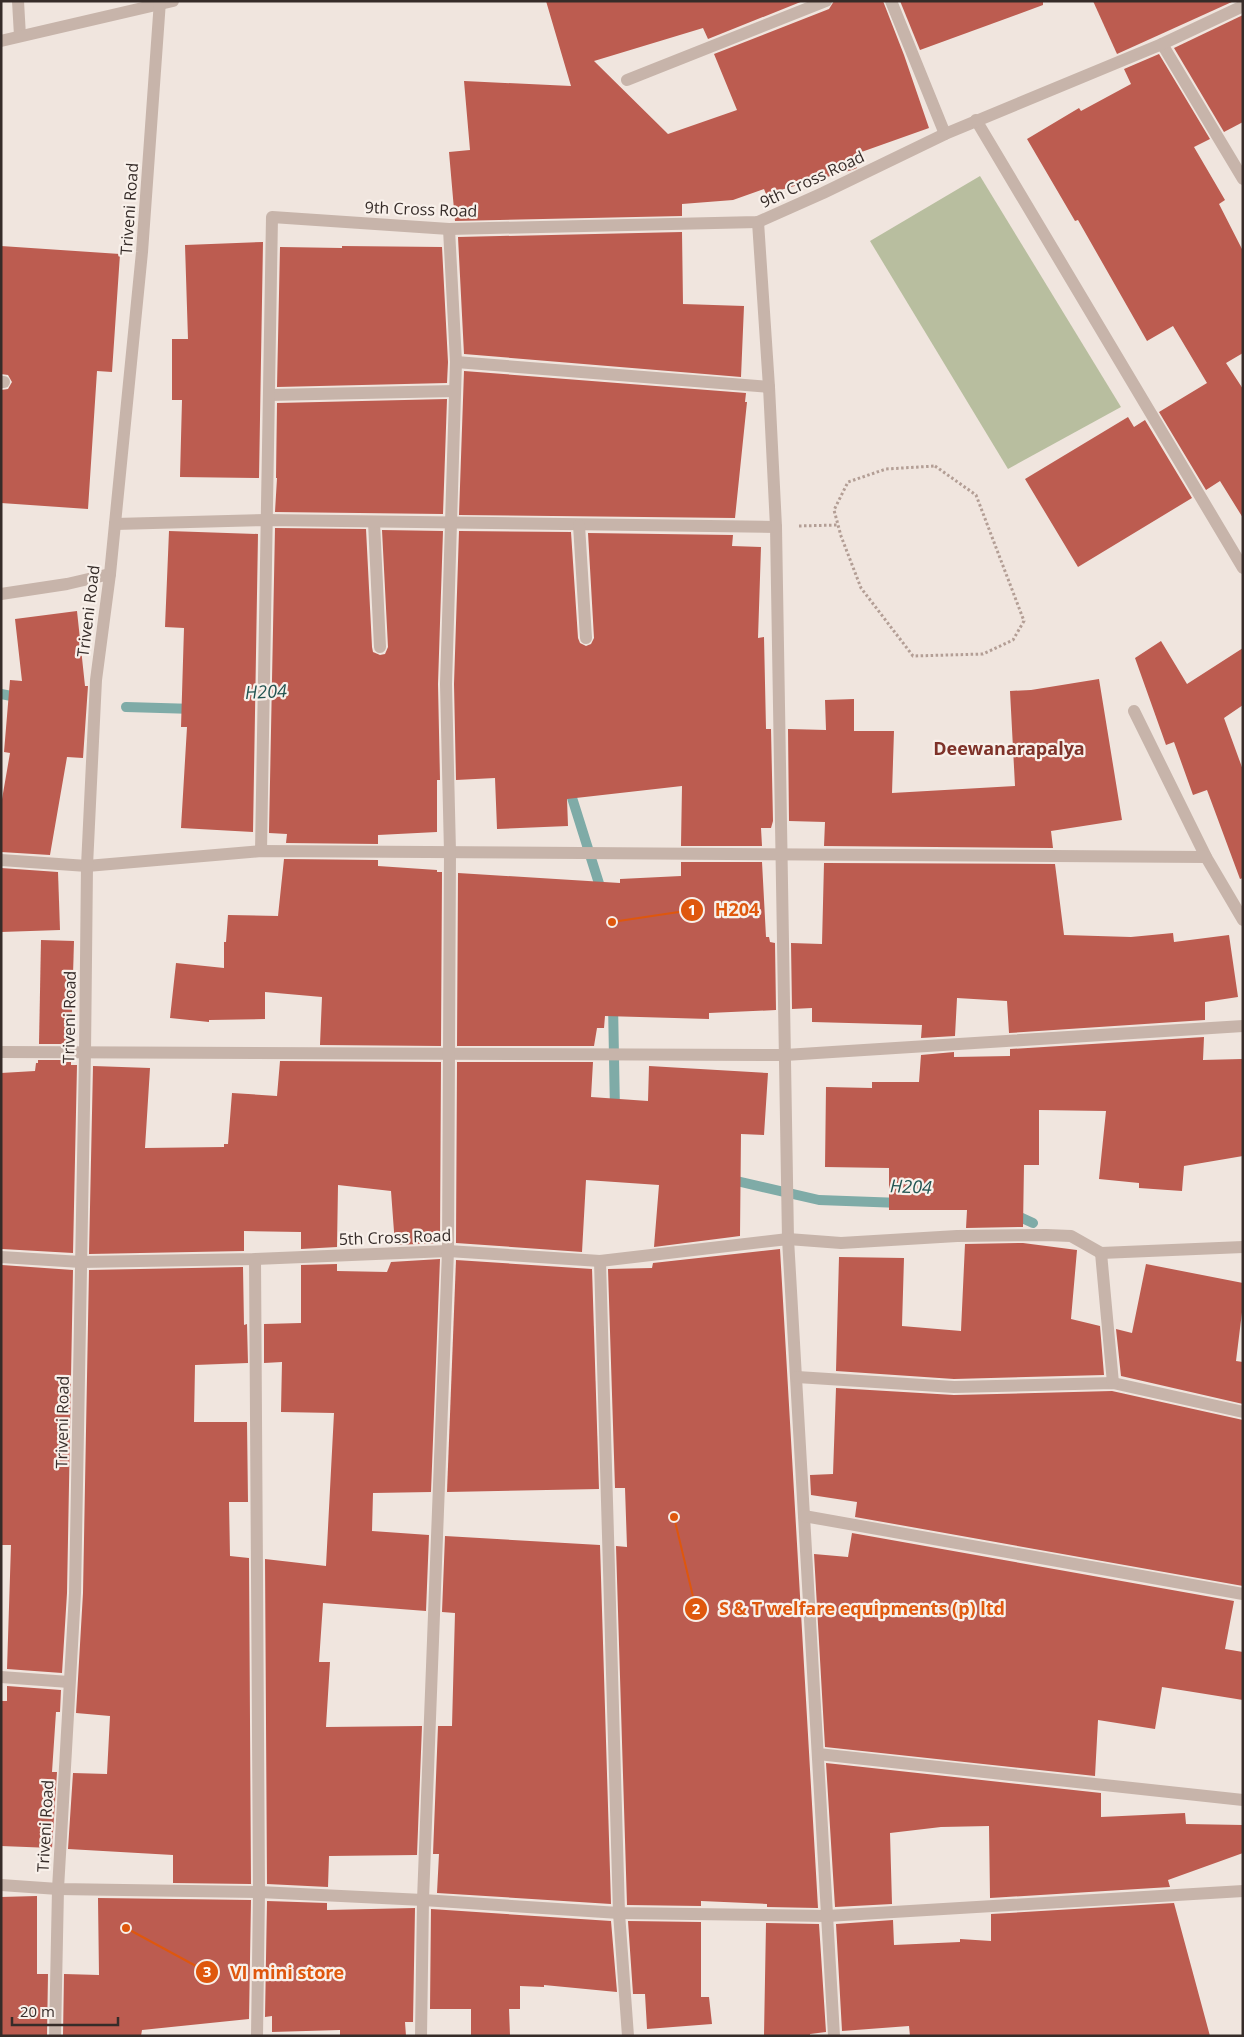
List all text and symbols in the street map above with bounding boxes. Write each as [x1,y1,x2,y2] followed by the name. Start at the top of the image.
[756,145,868,213] street label: 9th Cross Road
[115,162,143,256] street label: Triveni Road
[364,196,478,222] street label: 9th Cross Road
[71,564,105,658] street label: Triveni Road
[244,678,288,704] water label: H204
[933,736,1085,760] district label: Deewanarapalya
[679,894,769,927] callout: H204
[715,897,759,921] text: H204
[688,899,696,919] text: 1
[57,971,81,1063] street label: Triveni Road
[890,1173,933,1199] water label: H204
[338,1224,452,1250] street label: 5th Cross Road
[50,1376,74,1468] street label: Triveni Road
[684,1593,1015,1626] callout: S & T welfare equipments (p) ltd
[719,1596,1005,1620] text: S & T welfare equipments (p) ltd
[692,1598,701,1618] text: 2
[32,1779,58,1873] street label: Triveni Road
[195,1956,354,1989] callout: VI mini store
[230,1960,344,1984] text: VI mini store
[203,1961,211,1981] text: 3
[12,1994,119,2026] scale bar
[20,2001,55,2021] text: 20 m

